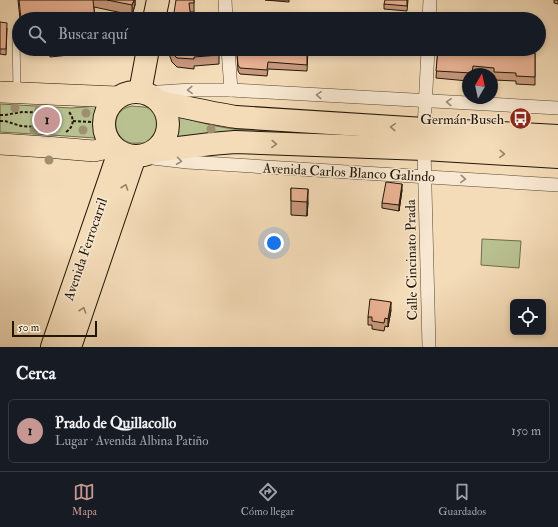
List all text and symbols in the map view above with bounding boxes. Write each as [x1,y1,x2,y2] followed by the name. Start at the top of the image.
[12,12,546,56] search box
[26,23,48,45] icon: search
[58,25,127,44] text: Buscar aquí
[462,68,498,104] north arrow
[187,86,193,95] one-way arrow
[316,91,322,99] one-way arrow
[446,98,452,107] one-way arrow
[34,105,60,135] pin: 1
[507,106,533,132] bus stop icon: Germán Busch
[420,111,505,128] place label: Germán Busch
[390,123,396,131] one-way arrow
[271,139,277,148] one-way arrow
[499,149,505,158] one-way arrow
[176,156,183,165] one-way arrow
[261,159,436,186] street label: Avenida Carlos Blanco Galindo
[460,175,466,184] one-way arrow
[120,184,128,191] one-way arrow
[60,195,111,304] street label: Avenida Ferrocarril
[402,199,421,321] street label: Calle Cincinato Prada
[264,233,284,253] your location
[510,299,546,335] map controls
[510,299,546,335] button: locate
[78,307,86,314] one-way arrow
[12,319,97,338] scale bar
[18,321,39,334] text: 50 m
[16,363,56,384] text: Cerca
[55,414,176,433] text: Prado de Quillacollo
[28,423,32,439] text: 1
[511,423,541,439] text: 150 m
[55,433,209,449] text: Lugar · Avenida Albina Patiño
[72,481,97,518] tab: Mapa
[241,481,294,518] tab: Cómo llegar
[438,481,486,518] tab: Guardados

